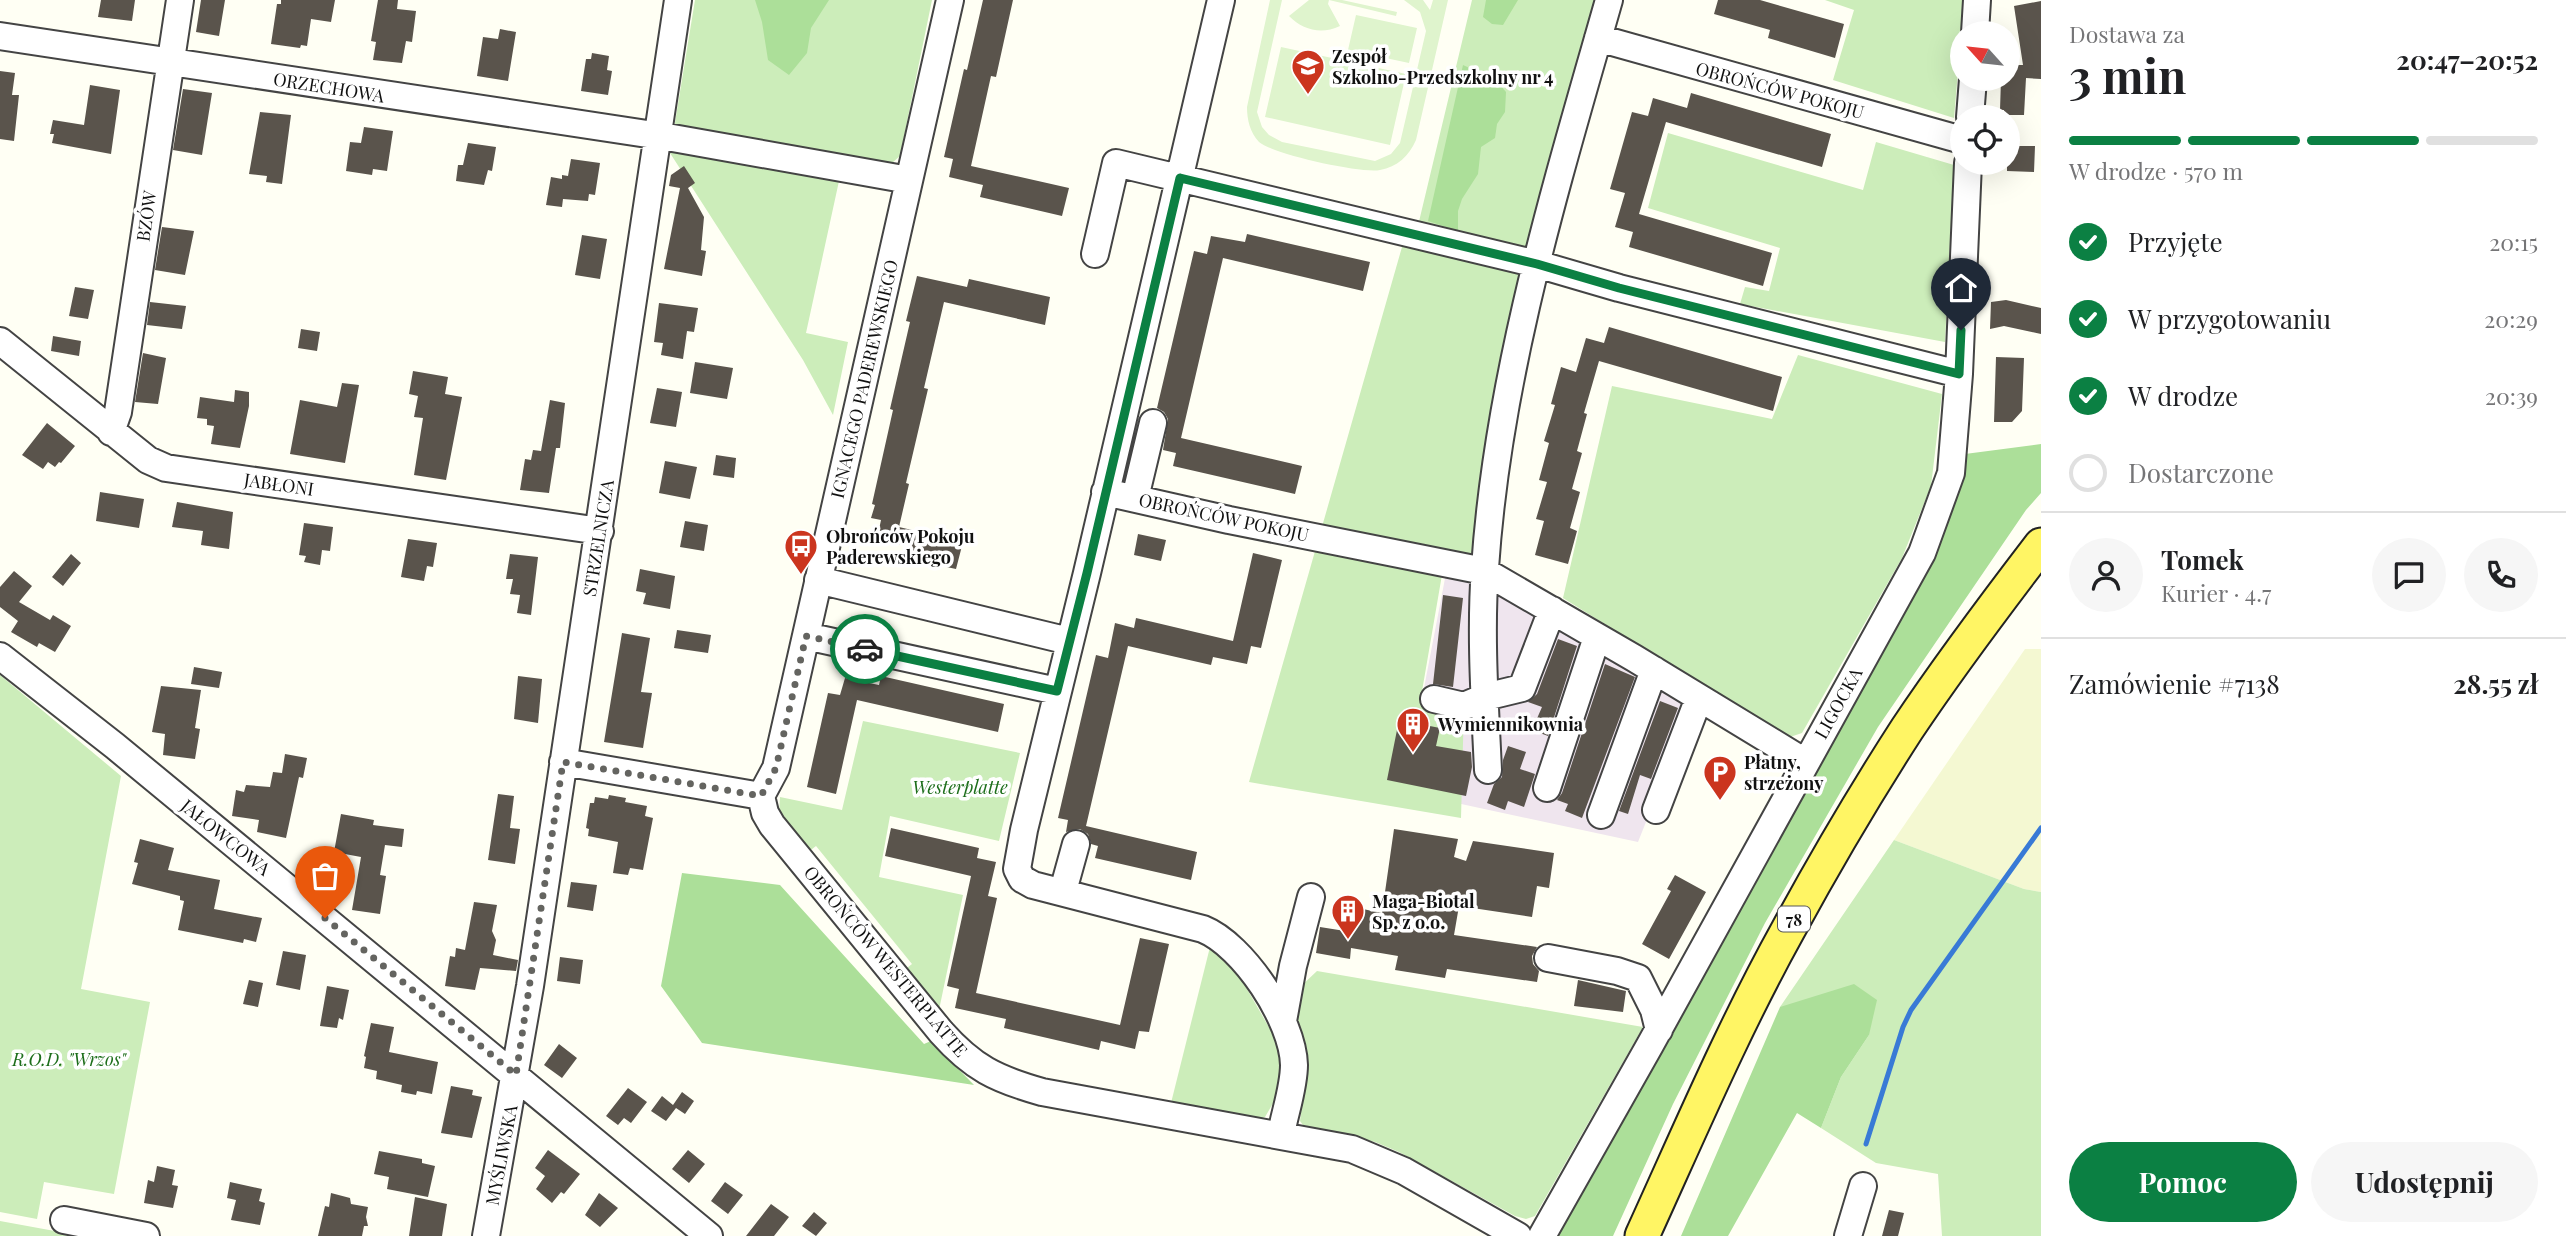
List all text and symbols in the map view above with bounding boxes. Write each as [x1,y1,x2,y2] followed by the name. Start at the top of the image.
[2069,18,2185,49] text: Dostawa za
[1950,21,2020,91] north arrow
[1950,21,2020,175] map controls
[2396,42,2538,77] text: 20:47–20:52
[1332,44,1554,89] place label: Zespół Szkolno-Przedszkolny nr 4
[2069,44,2186,106] text: 3 min
[1289,47,1327,96] school or university icon: Zespół Szkolno-Przedszkolny nr 4
[1693,56,1867,124] street label: OBROŃCÓW POKOJU
[272,66,387,108] street label: ORZECHOWA
[1950,105,2020,175] button: locate
[2069,155,2243,186] text: W drodze · 570 m
[131,188,162,243] street label: BZÓW
[2069,223,2107,261] icon: check
[2128,224,2223,259] text: Przyjęte
[2489,226,2538,257] text: 20:15
[825,257,903,501] street label: IGNACEGO PADEREWSKIEGO
[1931,258,1991,330] pin
[1942,269,1980,307] icon: home
[2069,300,2107,338] icon: check
[2128,301,2331,336] text: W przygotowaniu
[2484,303,2538,334] text: 20:29
[2069,377,2107,415] icon: check
[2128,378,2238,413] text: W drodze
[2485,380,2538,411] text: 20:39
[2128,455,2274,490] text: Dostarczone
[241,467,316,501] street label: JABŁONI
[577,477,619,598] street label: STRZELNICZA
[1137,487,1311,547] street label: OBROŃCÓW POKOJU
[826,524,975,569] place label: Obrońców Pokoju Paderewskiego
[782,527,820,576] bus stop icon: Obrońców Pokoju Paderewskiego
[2069,538,2143,612] button: person
[2372,538,2446,612] button: chat
[2464,538,2538,612] button: phone
[2161,542,2244,577] text: Tomek
[2161,577,2271,608] text: Kurier · 4.7
[830,614,900,684] courier
[846,630,884,668] icon: car
[1809,662,1868,743] street label: LIGOCKA
[2069,666,2280,701] text: Zamówienie #7138
[2453,666,2538,701] text: 28.55 zł
[1394,705,1432,754] building icon: Wymiennikownia
[1437,712,1584,736] place label: Wymiennikownia
[1744,750,1824,795] place label: Płatny, strzeżony
[1701,753,1739,802] parking icon: Płatny, strzeżony
[912,775,1008,799] park label: Westerplatte
[175,793,276,881] street label: JAŁOWCOWA
[295,846,355,918] pin
[306,857,344,895] icon: bag
[799,860,973,1062] street label: OBROŃCÓW WESTERPLATTE
[1372,889,1475,934] place label: Maga-Biotal Sp. z o.o.
[1329,892,1367,941] building icon: Maga-Biotal Sp. z o.o.
[1778,906,1810,931] road number: 78
[11,1047,128,1071] park label: R.O.D. "Wrzos"
[480,1102,523,1207] street label: MYŚLIWSKA
[2069,1142,2297,1222] button: Pomoc
[2311,1142,2538,1222] button: Udostępnij

